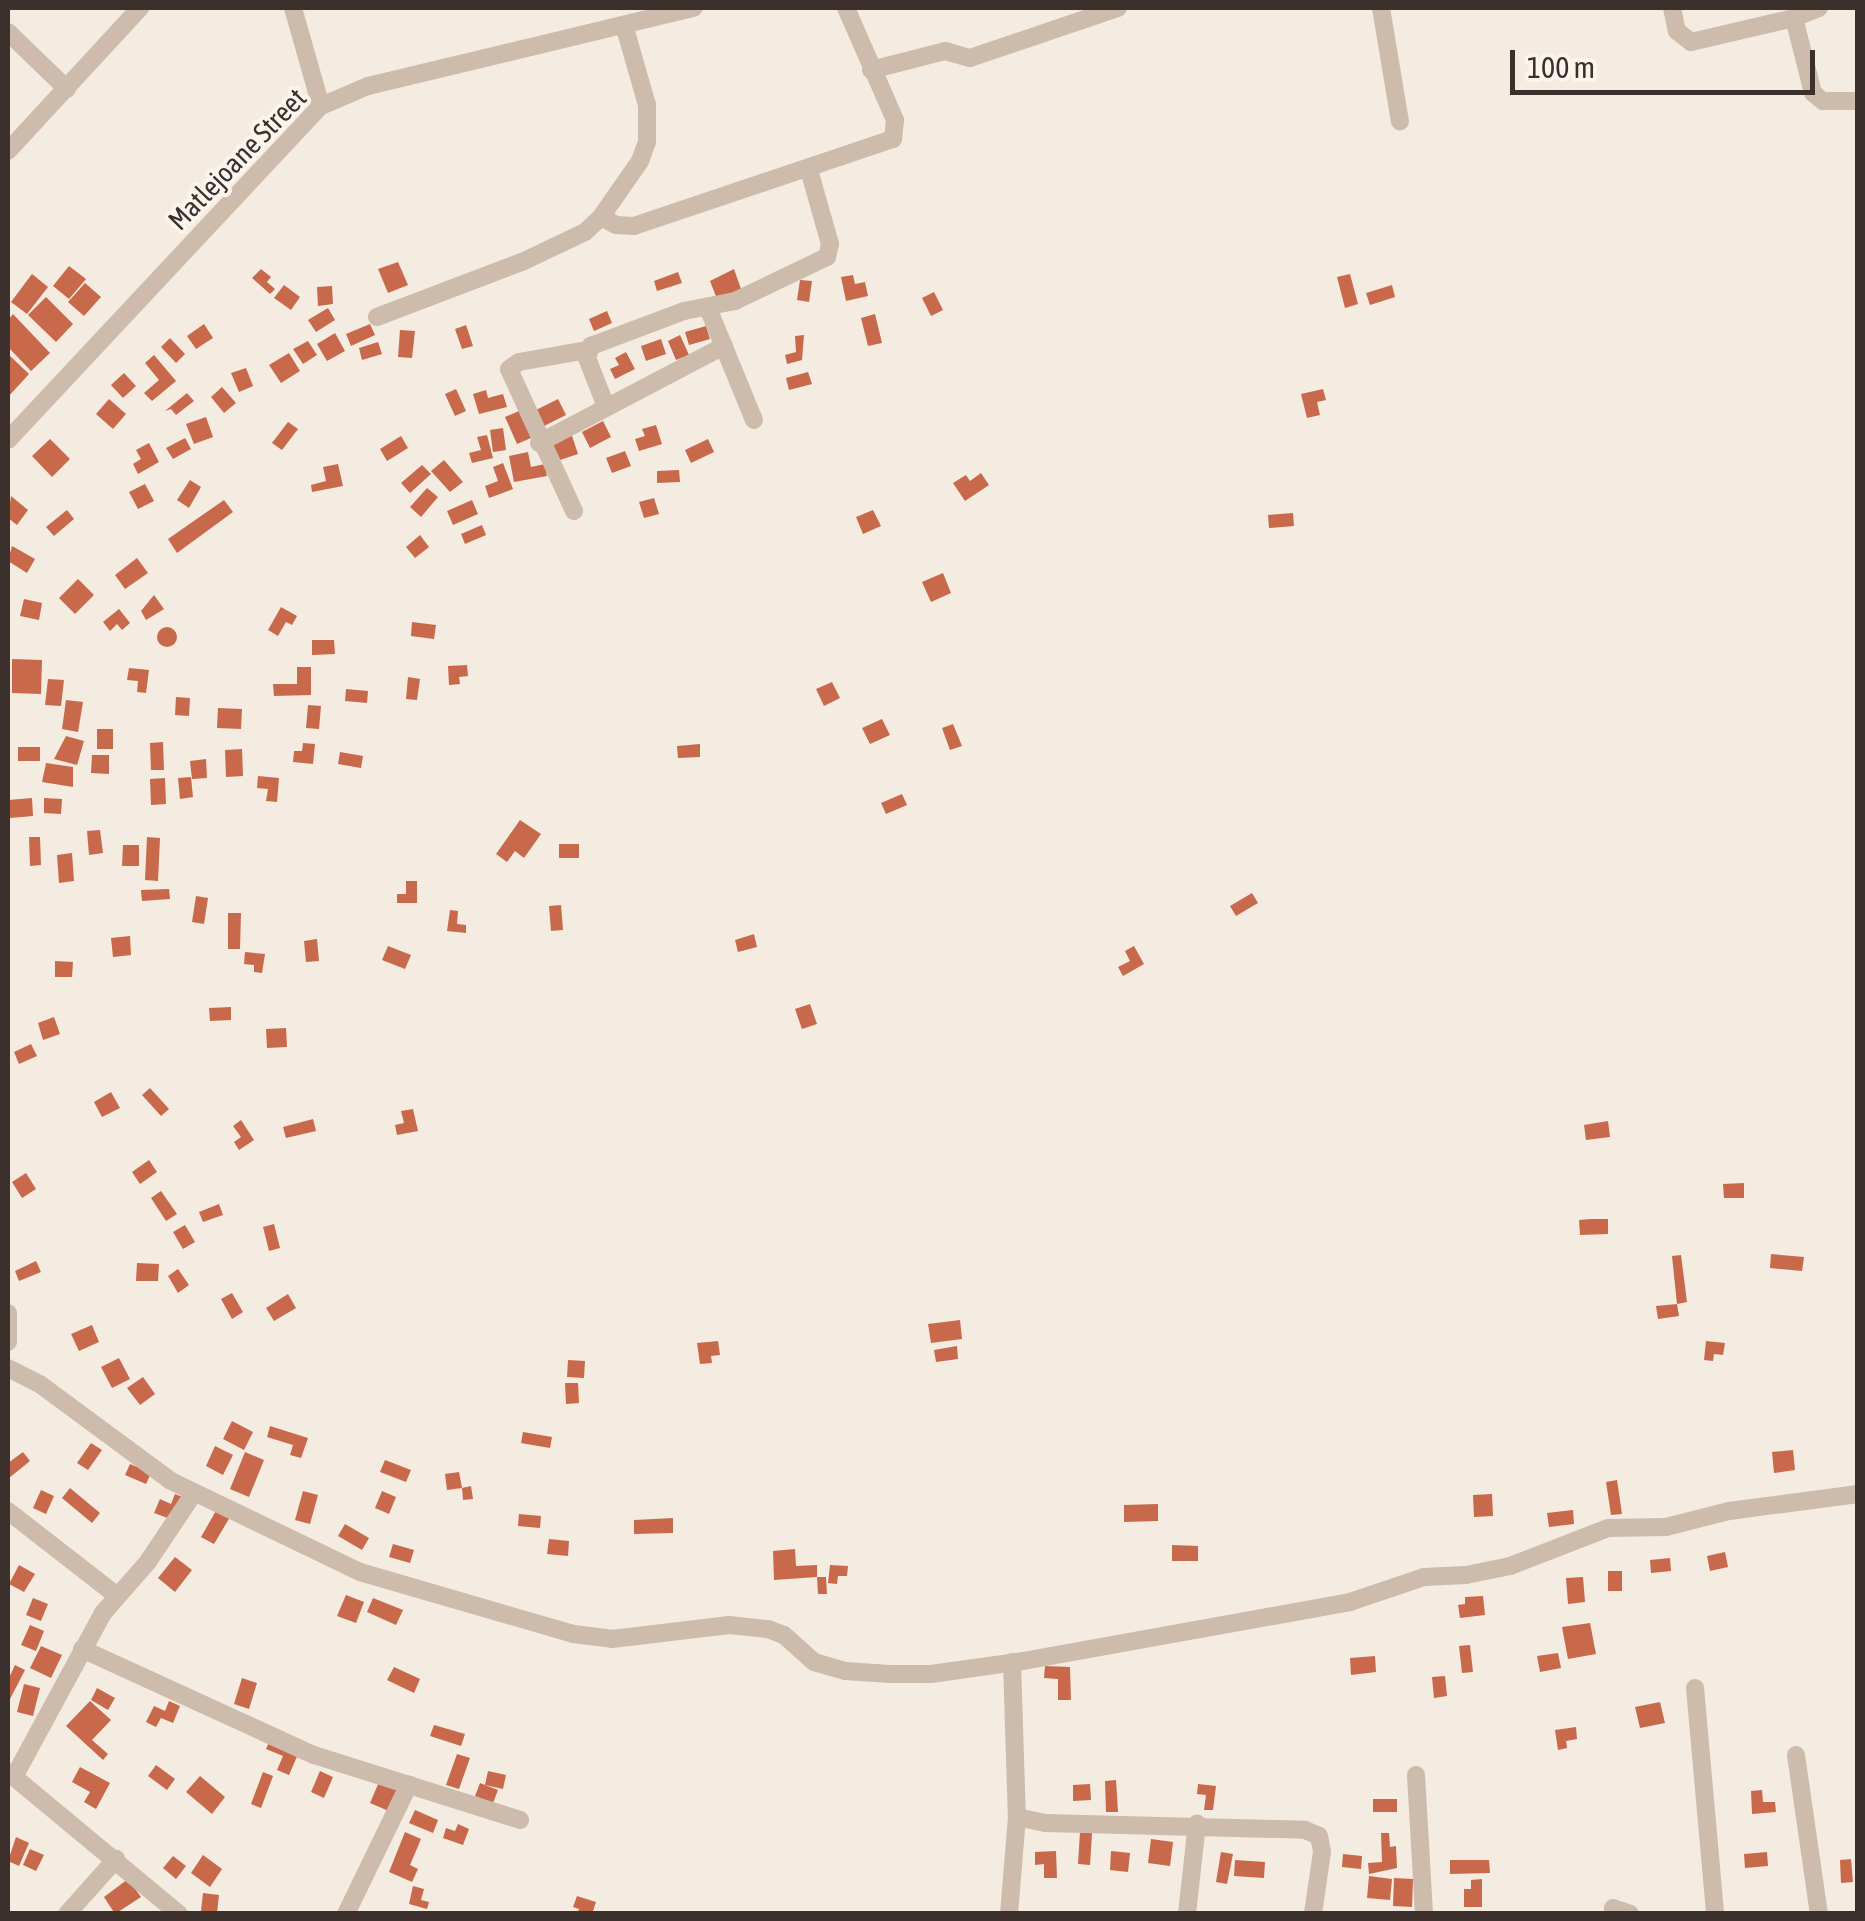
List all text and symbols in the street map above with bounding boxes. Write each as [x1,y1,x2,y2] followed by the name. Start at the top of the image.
[1515,30,1820,92] scale bar
[1527,50,1595,84] text: 100 m
[161,81,313,237] street label: Matlejoane Street

